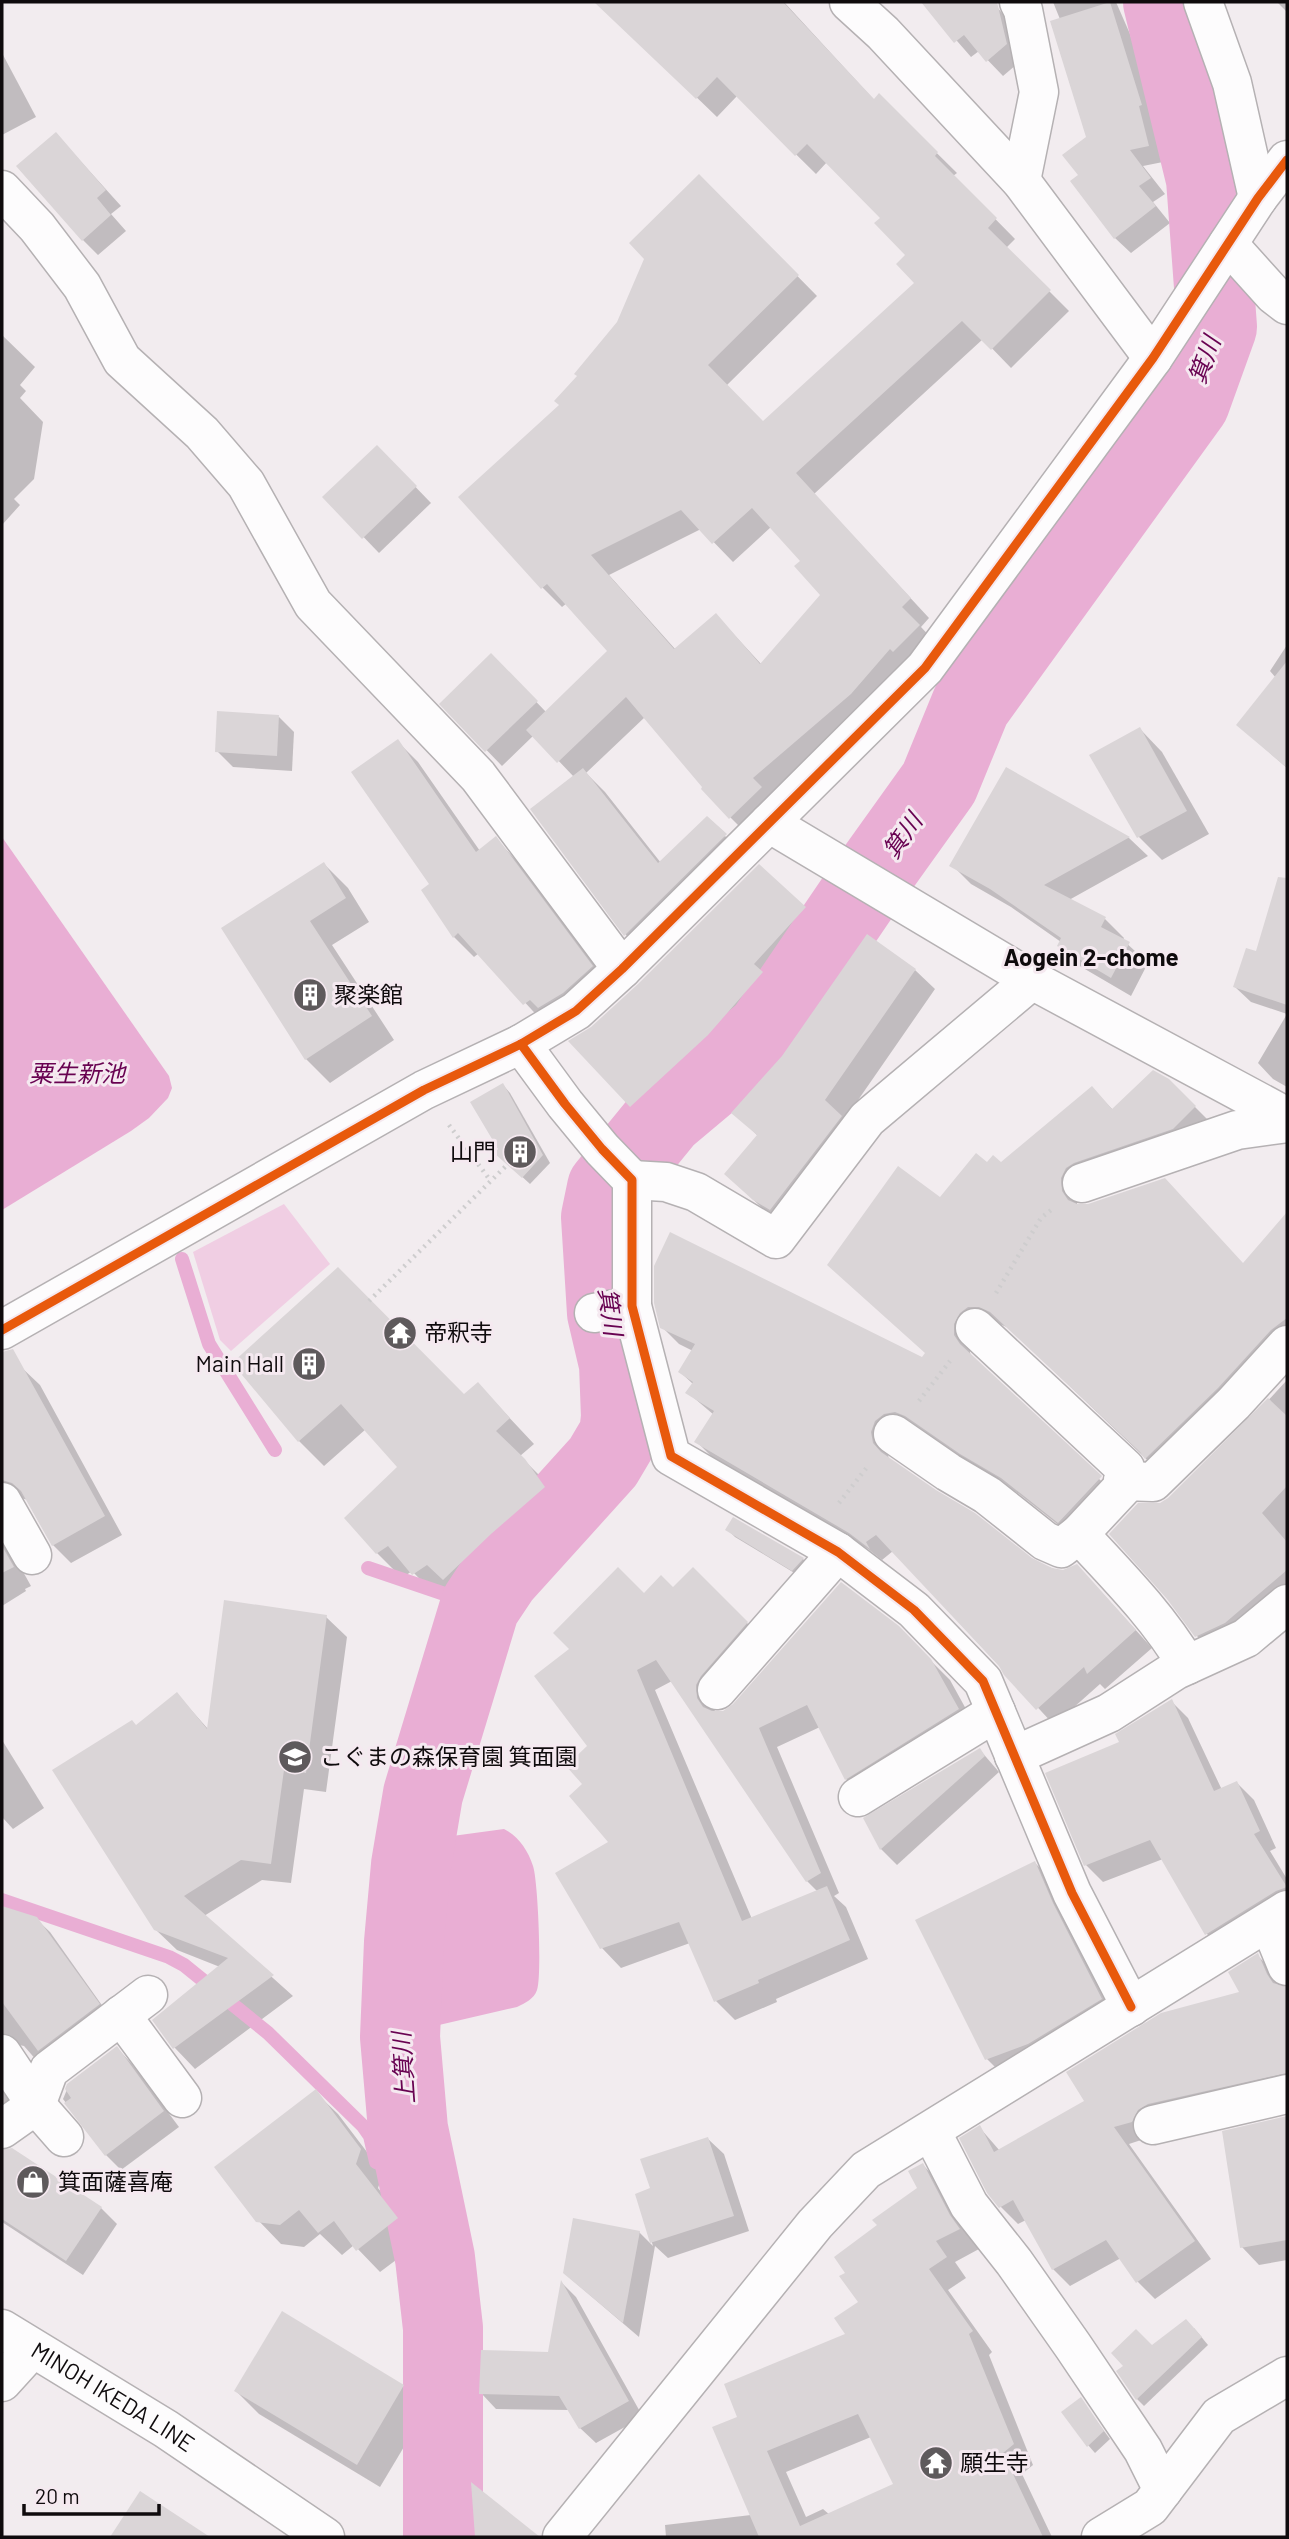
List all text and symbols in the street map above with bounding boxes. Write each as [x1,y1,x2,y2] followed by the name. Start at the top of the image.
[1182,329,1226,387] water label: 箕川
[876,805,929,863] water label: 箕川
[1003,942,1179,971] district label: Aogein 2-chome
[291,976,329,1014] building icon: 聚楽館
[334,980,403,1008] place label: 聚楽館
[29,1058,127,1087] water label: 粟生新池
[501,1133,539,1171] building icon: 山門
[450,1137,496,1165] place label: 山門
[594,1286,630,1341] water label: 箕川
[381,1314,419,1352] temple icon: 帝釈寺
[424,1318,493,1346] place label: 帝釈寺
[290,1345,328,1383] building icon: Main Hall
[196,1349,284,1377] place label: Main Hall
[276,1738,314,1776] school or university icon: こぐまの森保育園 箕面園
[320,1742,578,1770] place label: こぐまの森保育園 箕面園
[385,2028,419,2105] water label: 上箕川
[14,2163,52,2201] shop icon: 箕面薩喜庵
[58,2167,173,2195] place label: 箕面薩喜庵
[27,2335,200,2457] street label: MINOH IKEDA LINE
[917,2444,955,2482] temple icon: 願生寺
[960,2448,1029,2476] place label: 願生寺
[24,2472,159,2516] scale bar
[35,2483,80,2508] text: 20 m

